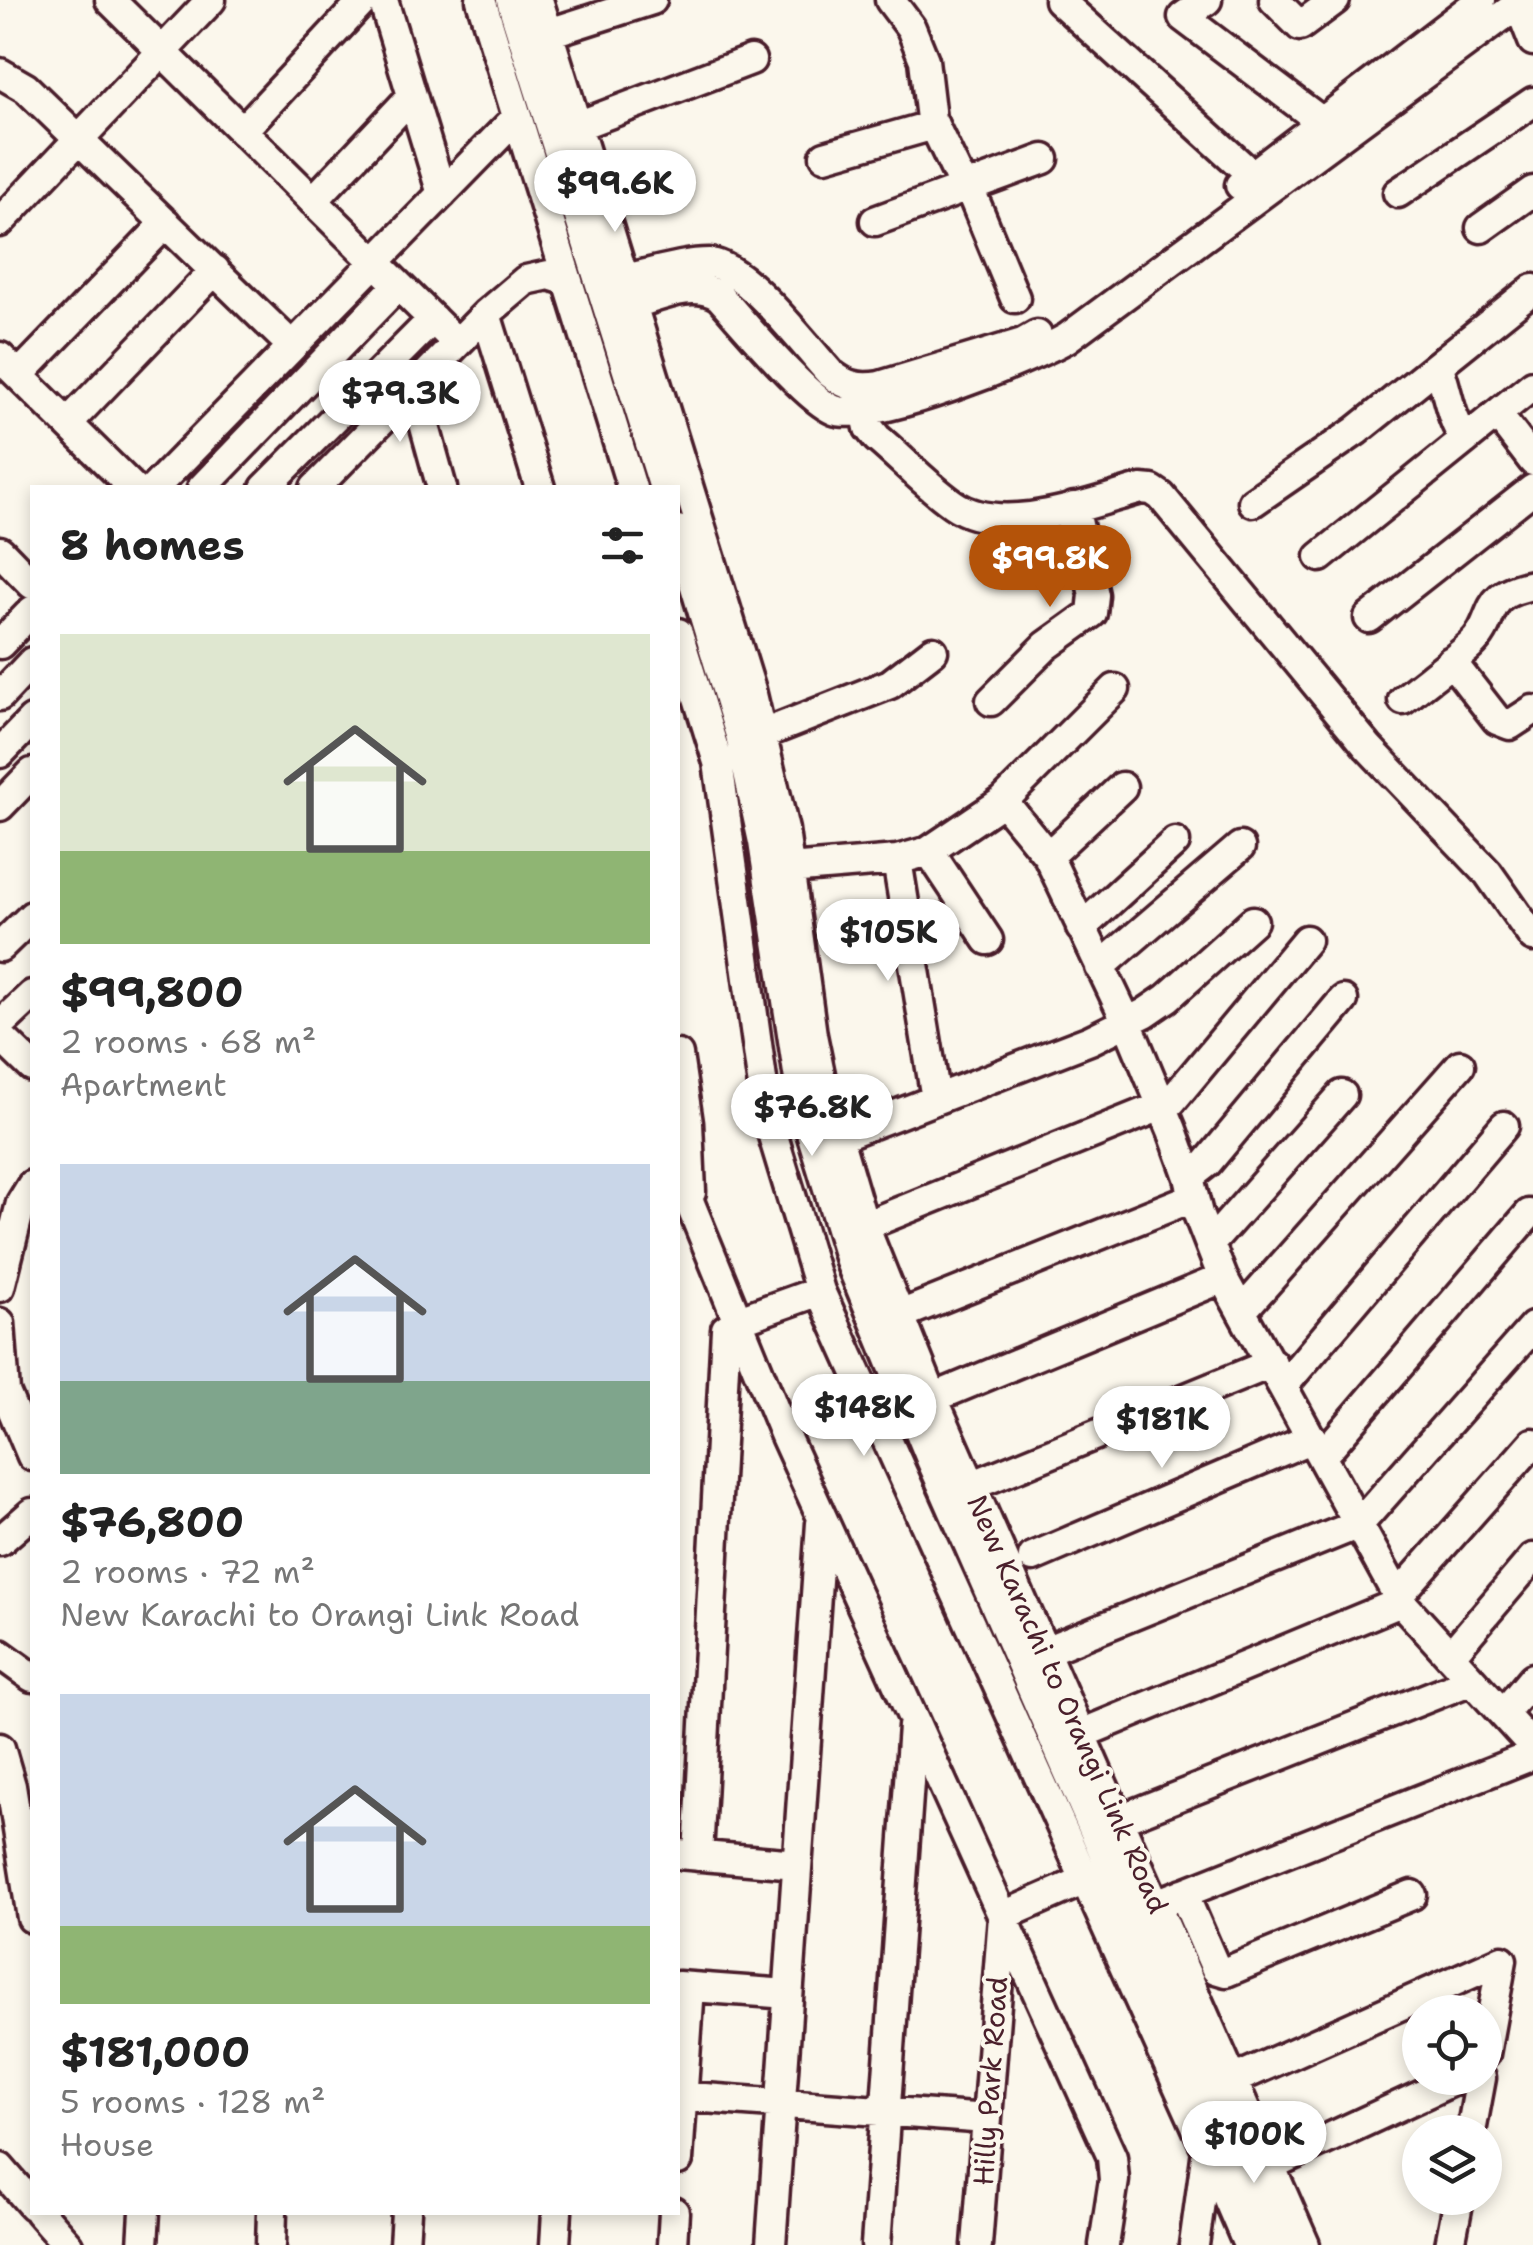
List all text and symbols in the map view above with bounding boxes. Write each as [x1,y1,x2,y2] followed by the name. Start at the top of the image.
[534,150,696,235] pin: $99.6K
[556,161,674,204] text: $99.6K
[319,360,481,445] pin: $79.3K
[341,371,459,414] text: $79.3K
[60,517,245,573] text: 8 homes
[595,518,650,573] icon: filters
[969,525,1131,610] pin: $99.8K
[991,536,1109,579] text: $99.8K
[265,699,445,879] icon: home
[818,899,958,984] pin: $105K
[839,910,937,953] text: $105K
[60,964,244,1020] text: $99,800
[60,1020,316,1063] text: 2 rooms · 68 m²
[60,1063,227,1106] text: Apartment
[731,1074,893,1159] pin: $76.8K
[753,1085,871,1128] text: $76.8K
[265,1229,445,1409] icon: home
[794,1374,934,1459] pin: $148K
[813,1385,915,1428] text: $148K
[1092,1386,1232,1471] pin: $181K
[1115,1397,1209,1440] text: $181K
[958,1489,1178,1919] street label: New Karachi to Orangi Link Road
[60,1494,244,1550] text: $76,800
[60,1550,315,1593] text: 2 rooms · 72 m²
[60,1593,580,1636] text: New Karachi to Orangi Link Road
[265,1759,445,1939] icon: home
[964,1975,1016,2187] street label: Hilly Park Road
[1402,1995,1502,2215] map controls
[1402,1995,1502,2095] button: locate
[60,2024,250,2080] text: $181,000
[60,2080,326,2123] text: 5 rooms · 128 m²
[1184,2101,1324,2186] pin: $100K
[1203,2112,1305,2155] text: $100K
[1402,2115,1502,2215] button: layers
[60,2123,154,2166] text: House

